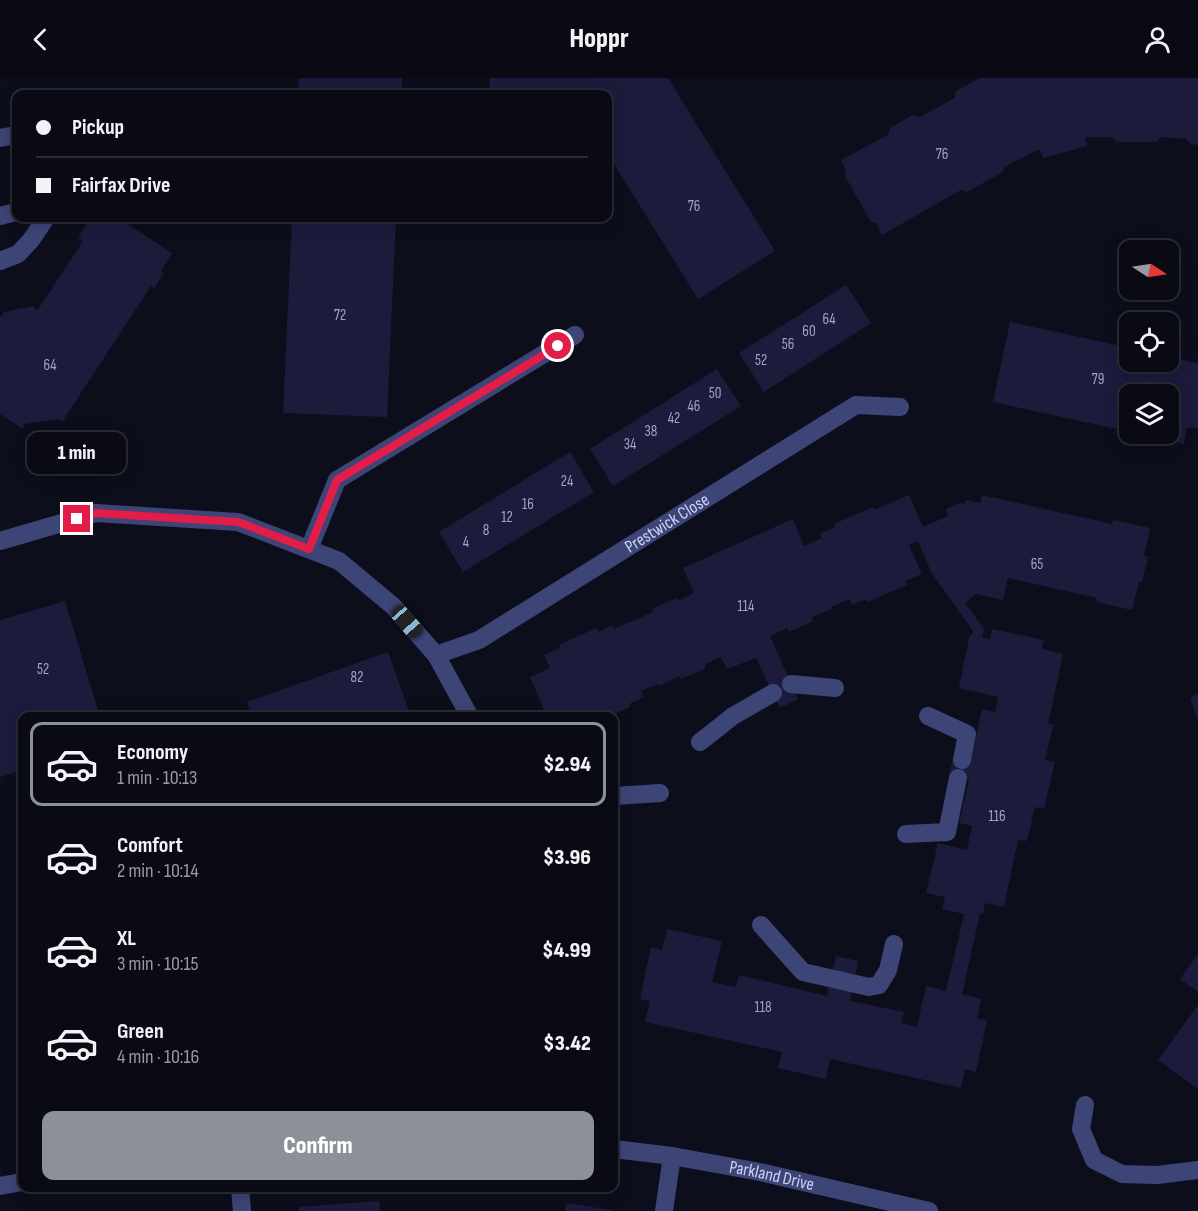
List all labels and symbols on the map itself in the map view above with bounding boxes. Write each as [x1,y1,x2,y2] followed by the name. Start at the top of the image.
[936,145,948,164] house number: 76
[688,197,700,216] house number: 76
[1119,240,1179,300] north arrow
[334,306,346,325] house number: 72
[822,310,836,329] house number: 64
[802,322,816,341] house number: 60
[544,332,571,359] route start
[782,335,794,354] house number: 56
[755,351,767,370] house number: 52
[43,356,57,375] house number: 64
[1092,370,1104,389] house number: 79
[709,384,721,403] house number: 50
[688,397,700,416] house number: 46
[668,409,680,428] house number: 42
[645,422,657,441] house number: 38
[28,432,127,474] callout: 1 min
[624,435,636,454] house number: 34
[561,472,573,491] house number: 24
[621,489,713,557] street label: Prestwick Close
[522,495,534,514] house number: 16
[63,505,90,532] route end
[501,508,513,527] house number: 12
[483,521,489,540] house number: 8
[463,533,469,552] house number: 4
[1031,555,1043,574] house number: 65
[738,597,754,616] house number: 114
[388,603,426,641] car
[37,660,49,679] house number: 52
[351,668,363,687] house number: 82
[988,807,1006,826] house number: 116
[754,998,772,1017] house number: 118
[728,1156,816,1195] street label: Parkland Drive

